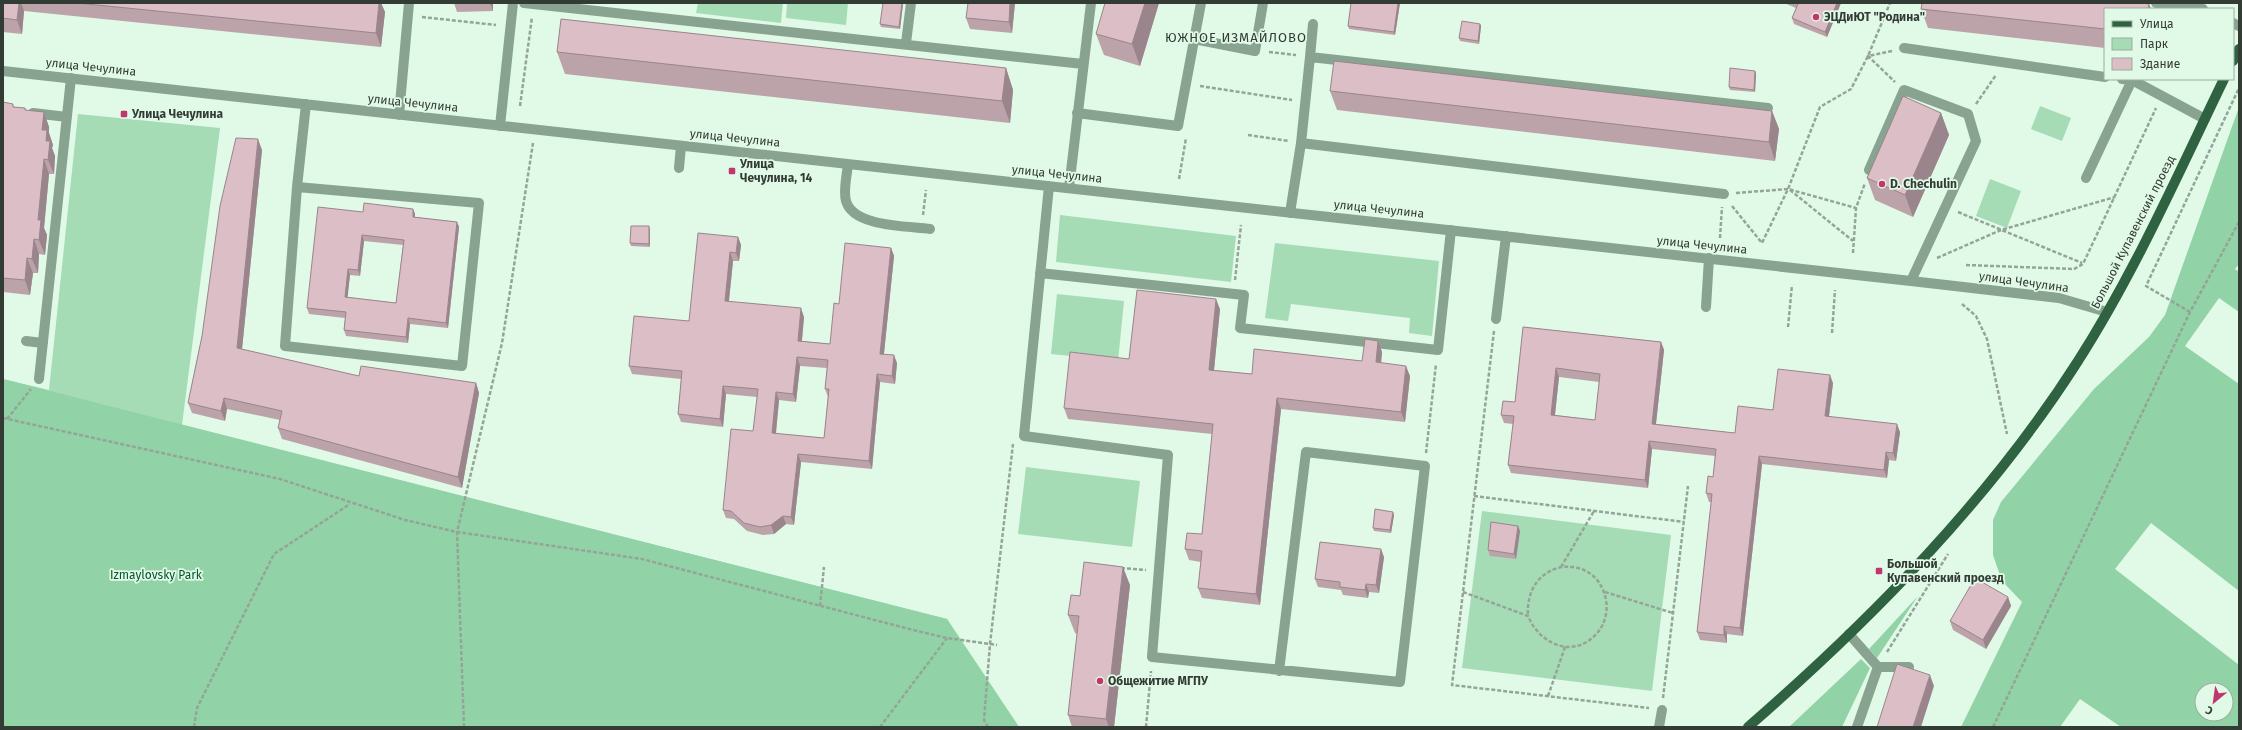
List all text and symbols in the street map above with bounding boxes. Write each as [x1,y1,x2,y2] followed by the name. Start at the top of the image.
[2104,8,2234,80] legend
[1824,10,1925,24] place label: ЭЦДиЮТ "Родина"
[1811,12,1821,22] marker: ЭЦДиЮТ "Родина"
[2140,17,2174,31] text: Улица
[1165,30,1307,45] district label: ЮЖНОЕ ИЗМАЙЛОВО
[2140,37,2169,51] text: Парк
[45,55,137,79] street label: улица Чечулина
[2140,57,2180,71] text: Здание
[367,91,459,115] street label: улица Чечулина
[131,107,223,121] place label: Улица Чечулина
[119,109,129,119] marker: Улица Чечулина
[689,126,781,150] street label: улица Чечулина
[2088,153,2178,311] street label: Большой Купавенский проезд
[739,157,813,185] place label: Улица Чечулина, 14
[1011,162,1103,186] street label: улица Чечулина
[727,166,737,176] marker: Улица Чечулина, 14
[1890,177,1957,191] place label: D. Chechulin
[1877,179,1887,189] marker: D. Chechulin
[1333,197,1425,221] street label: улица Чечулина
[1656,233,1748,257] street label: улица Чечулина
[1978,269,2070,295] street label: улица Чечулина
[1887,557,2004,585] place label: Большой Купавенский проезд
[1874,566,1884,576] marker: Большой Купавенский проезд
[110,568,203,582] park label: Izmaylovsky Park
[1108,674,1209,688] place label: Общежитие МГПУ
[1095,676,1105,686] marker: Общежитие МГПУ
[2194,682,2234,722] north arrow
[2203,703,2215,718] text: С

